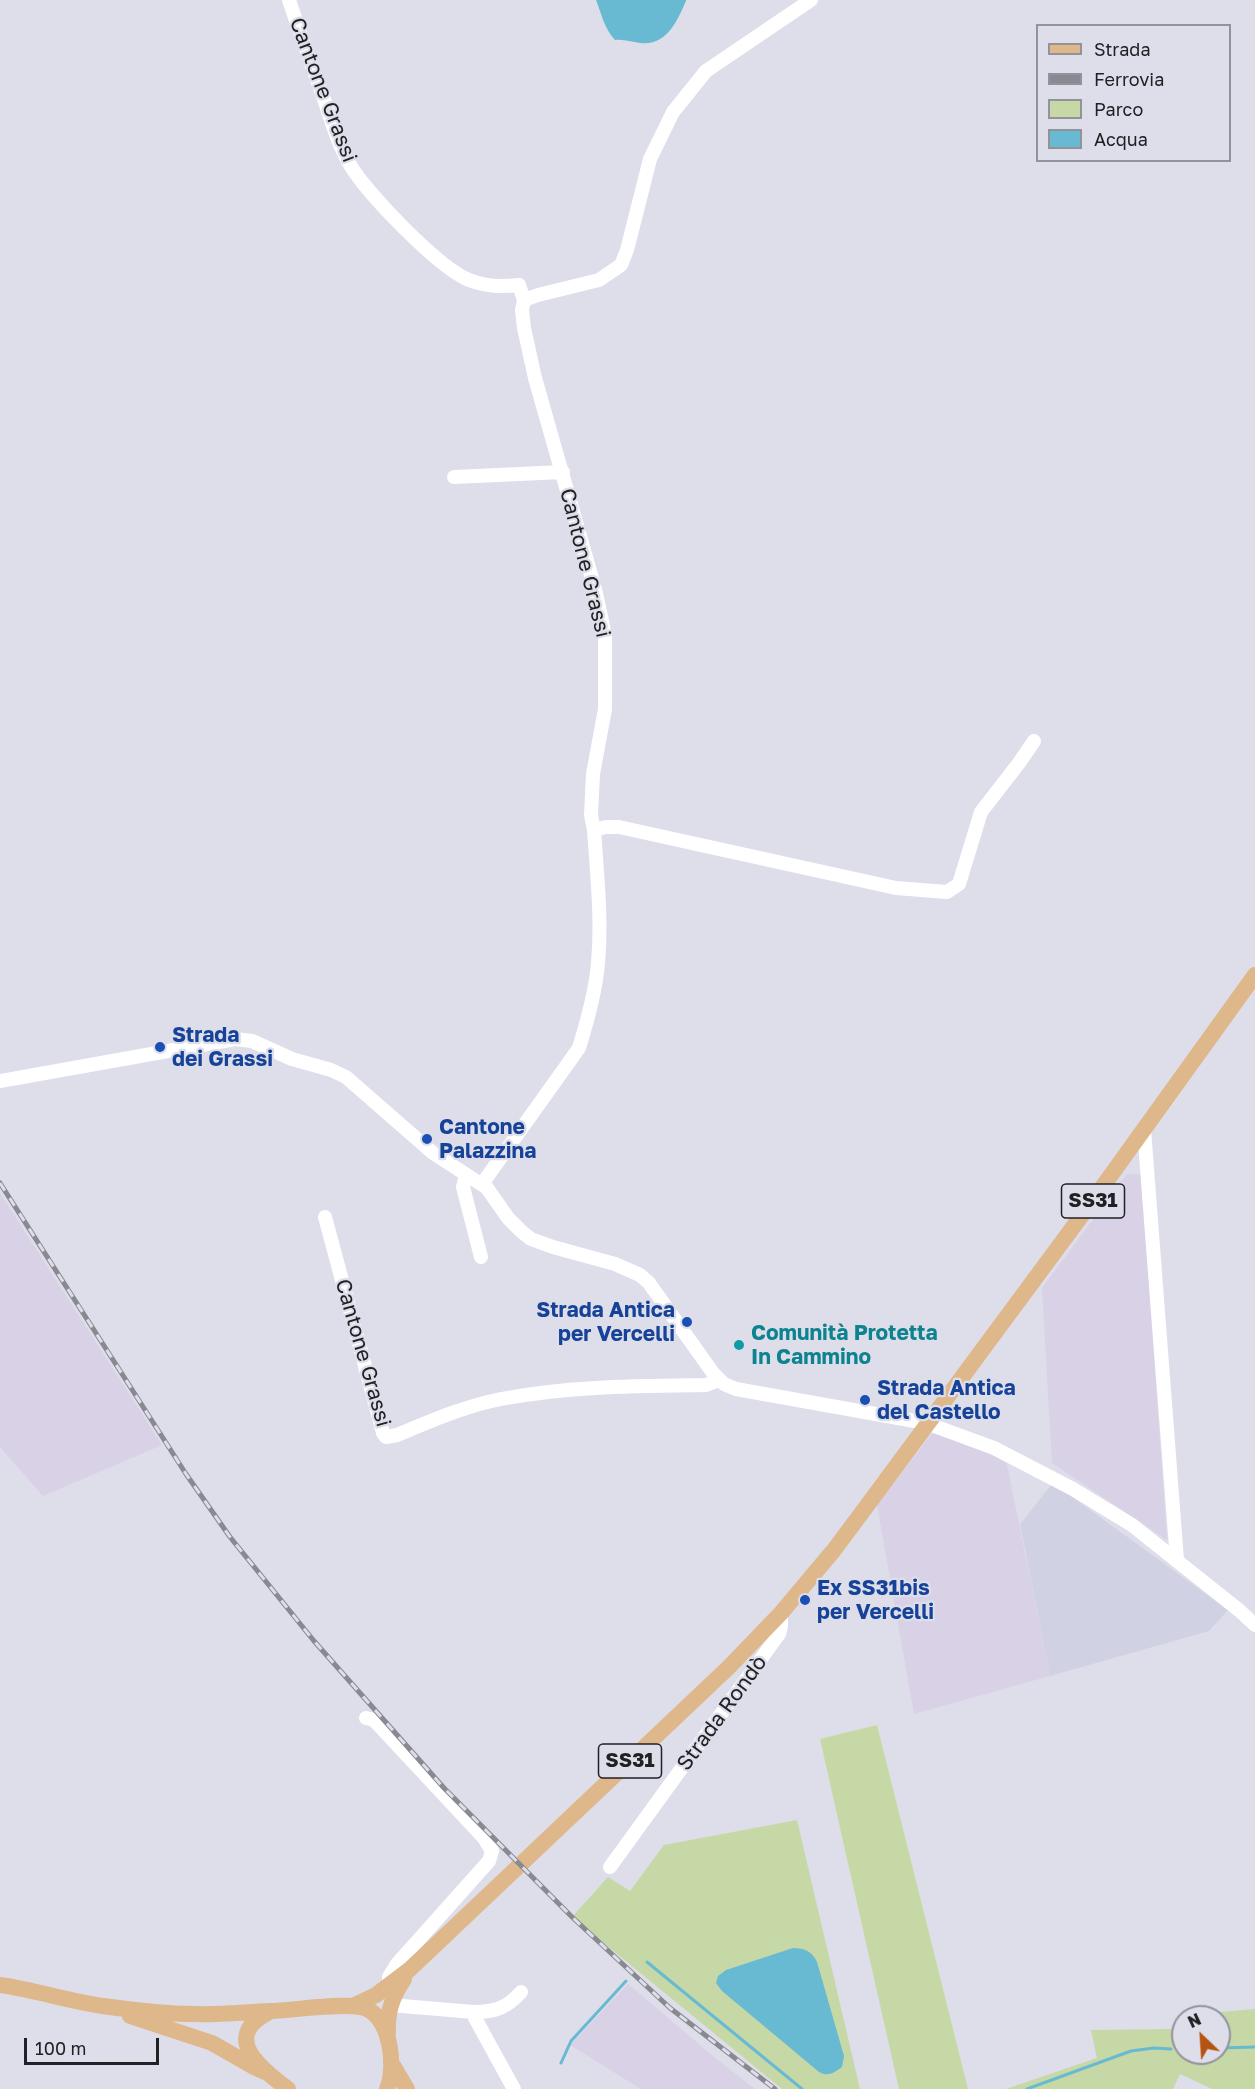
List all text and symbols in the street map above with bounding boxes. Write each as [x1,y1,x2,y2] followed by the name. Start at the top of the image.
[284,14,362,166] street label: Cantone Grassi
[1036,24,1231,162] legend
[1094,38,1151,60] text: Strada
[1094,68,1164,90] text: Ferrovia
[1094,98,1143,120] text: Parco
[1094,128,1148,150] text: Acqua
[554,486,616,640] street label: Cantone Grassi
[172,1022,273,1072] place label: Strada dei Grassi
[153,1040,167,1054] marker: Strada dei Grassi
[439,1114,536,1164] place label: Cantone Palazzina
[420,1132,434,1146] marker: Cantone Palazzina
[1062,1184,1124,1218] road number: SS31
[330,1276,396,1430] street label: Cantone Grassi
[536,1297,675,1347] place label: Strada Antica per Vercelli
[680,1315,694,1329] marker: Strada Antica per Vercelli
[751,1320,938,1370] place label: Comunità Protetta In Cammino
[732,1338,746,1352] marker: Comunità Protetta In Cammino
[877,1375,1016,1425] place label: Strada Antica del Castello
[858,1393,872,1407] marker: Strada Antica del Castello
[817,1575,934,1625] place label: Ex SS31bis per Vercelli
[798,1593,812,1607] marker: Ex SS31bis per Vercelli
[672,1650,772,1776] street label: Strada Rondò
[598,1744,662,1778] road number: SS31
[1171,2005,1231,2065] north arrow
[1184,2009,1204,2032] text: N
[27,2026,162,2064] scale bar
[35,2037,86,2059] text: 100 m

